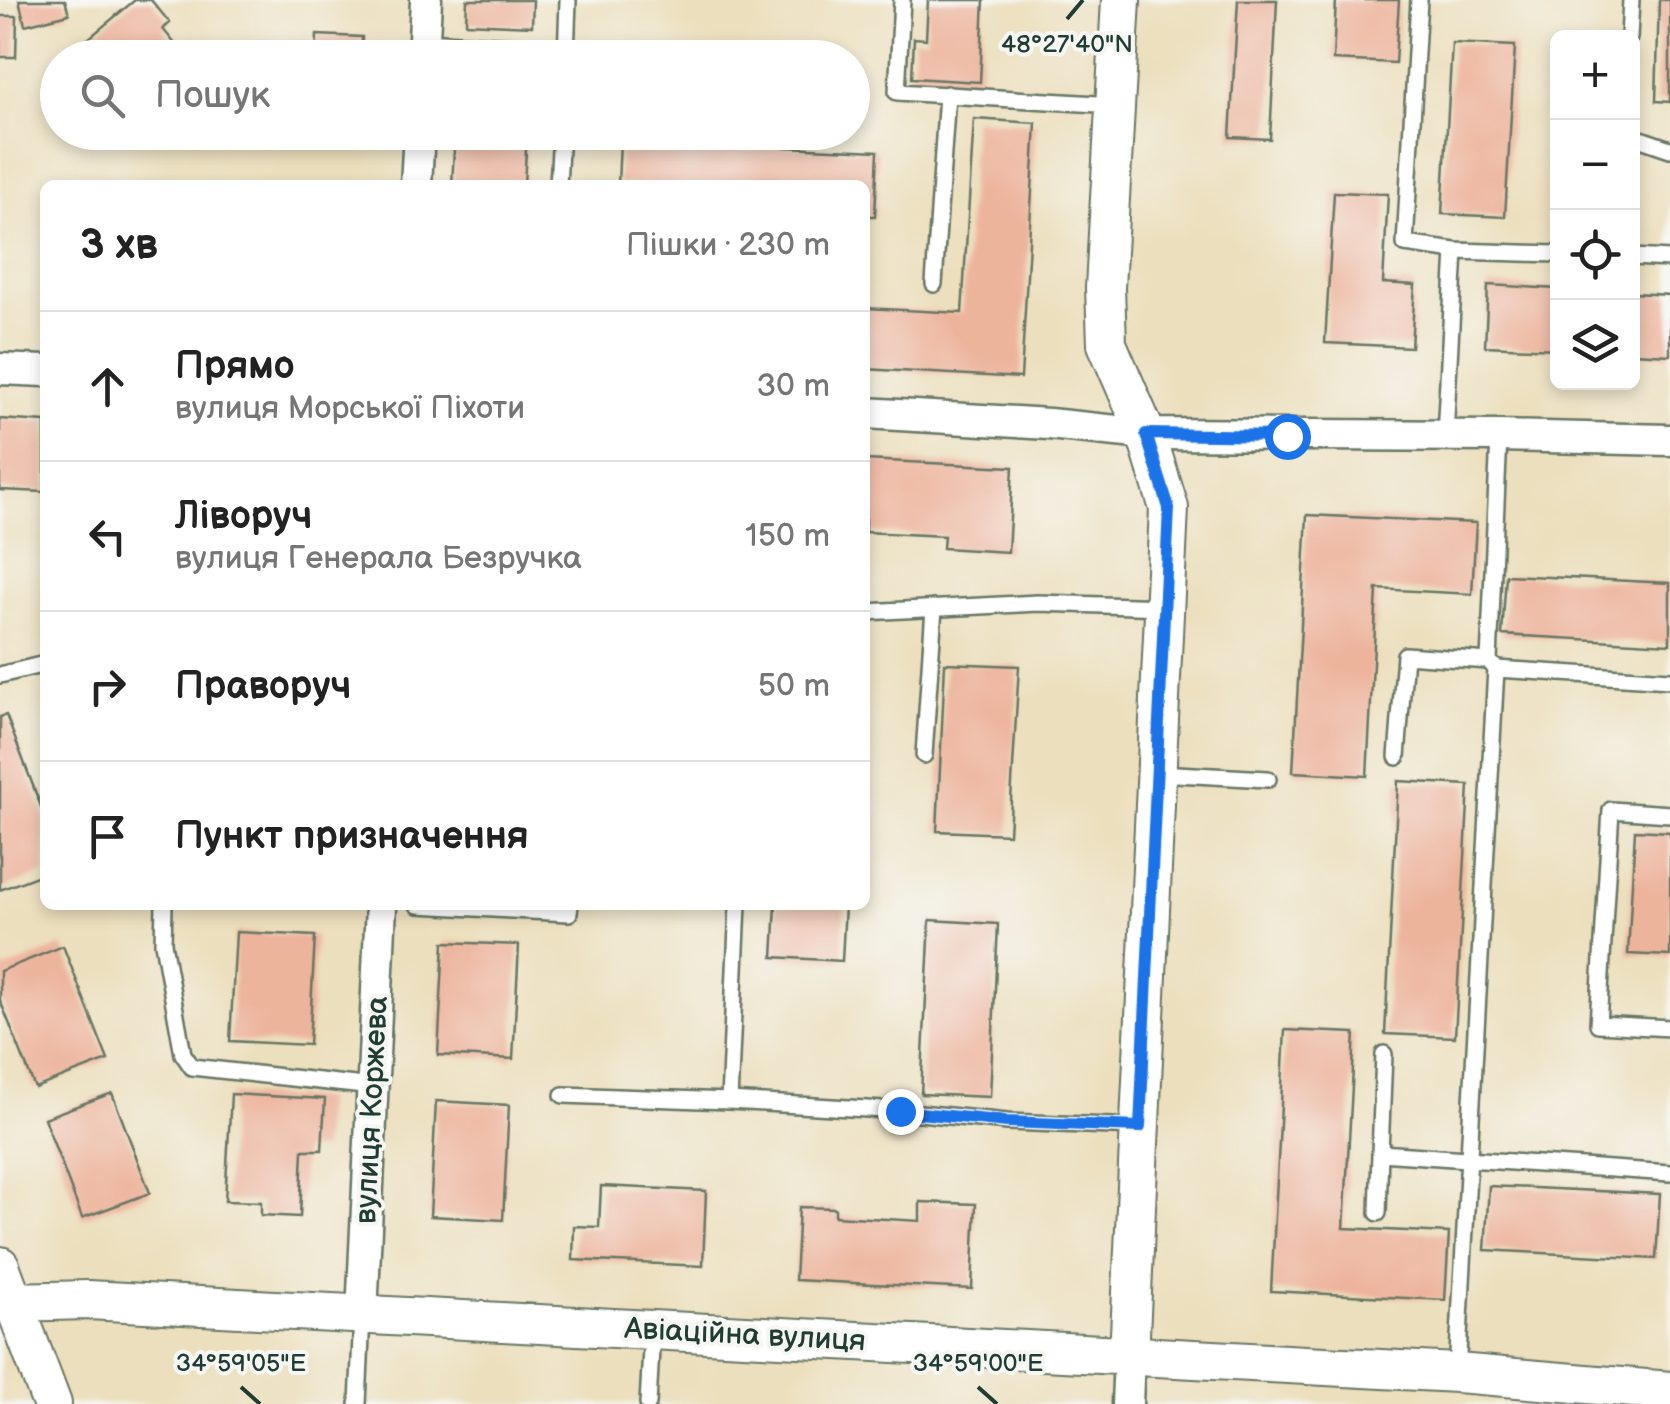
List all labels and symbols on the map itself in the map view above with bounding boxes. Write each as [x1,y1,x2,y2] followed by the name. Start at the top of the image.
[1001,29,1133,60] text: 48°27'40"N
[1265,414,1311,460] route start
[348,995,396,1225] street label: вулиця Коржева
[878,1089,924,1135] route end
[622,1311,867,1359] street label: Авіаційна вулиця
[176,1348,306,1379] text: 34°59'05"E
[913,1348,1043,1379] text: 34°59'00"E

